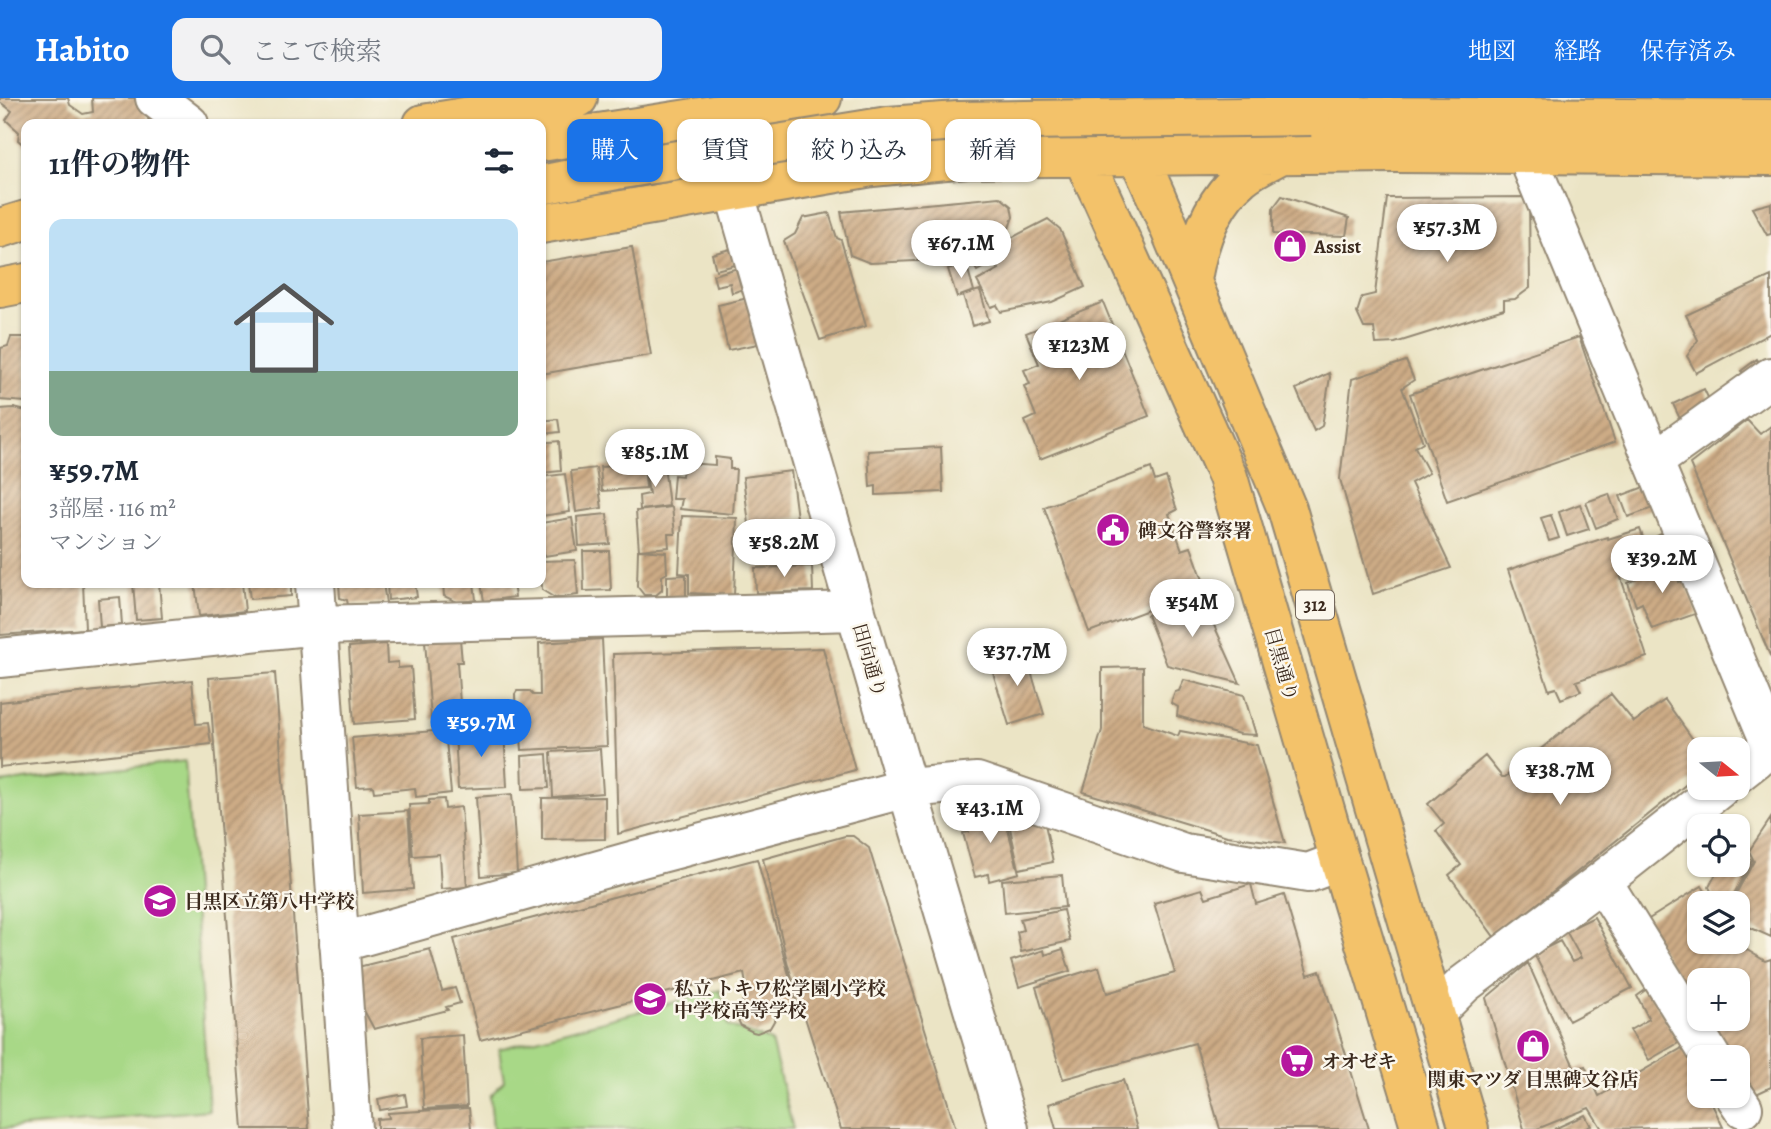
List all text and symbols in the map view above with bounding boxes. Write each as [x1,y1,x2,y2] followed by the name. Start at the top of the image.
[172,18,662,81] search box
[35,27,130,72] text: Habito
[196,30,234,68] icon: search
[252,34,382,69] text: ここで検索
[1468,35,1516,67] text: 地図
[1554,35,1602,67] text: 経路
[1640,35,1736,67] text: 保存済み
[567,119,663,182] chip: 購入
[677,119,773,182] chip: 賃貸
[787,119,931,182] chip: 絞り込み
[945,119,1041,182] chip: 新着
[480,142,518,180] icon: filters
[49,144,190,184] text: 11件の物件
[1390,204,1504,264] pin: ¥57.3M
[1413,211,1481,242] text: ¥57.3M
[904,220,1018,280] pin: ¥67.1M
[927,227,995,258] text: ¥67.1M
[1271,227,1309,265] shop icon: Assist
[1313,234,1362,260] place label: Assist
[221,265,347,391] icon: home
[1030,322,1128,382] pin: ¥123M
[1048,329,1110,360] text: ¥123M
[598,430,712,489] pin: ¥85.1M
[621,436,689,467] text: ¥85.1M
[49,450,139,490] text: ¥59.7M
[49,493,176,524] text: 3部屋 · 116 m²
[1094,511,1132,549] public building icon: 碑文谷警察署
[1138,518,1252,544] place label: 碑文谷警察署
[727,519,841,579] pin: ¥58.2M
[749,526,819,557] text: ¥58.2M
[49,527,163,558] text: マンション
[1605,536,1719,595] pin: ¥39.2M
[1627,542,1697,573] text: ¥39.2M
[1151,580,1233,639] pin: ¥54M
[1165,586,1219,617] text: ¥54M
[1296,590,1334,620] road number: 312
[846,620,892,700] street label: 田向通り
[1258,624,1304,704] street label: 目黒通り
[960,628,1074,688] pin: ¥37.7M
[983,635,1051,666] text: ¥37.7M
[424,700,538,759] pin: ¥59.7M
[446,706,516,737] text: ¥59.7M
[1687,737,1750,800] north arrow
[1687,737,1750,1108] map controls
[1503,748,1617,807] pin: ¥38.7M
[1525,754,1595,785] text: ¥38.7M
[933,786,1047,845] pin: ¥43.1M
[956,792,1024,823] text: ¥43.1M
[1687,814,1750,877] button: locate
[141,882,179,920] school or university icon: 目黒区立第八中学校
[184,889,355,915] place label: 目黒区立第八中学校
[1687,891,1750,954] button: layers
[1687,968,1750,1031] button: +
[674,976,886,1024] place label: 私立 トキワ松学園小学校 中学校高等学校
[631,980,669,1018] school or university icon: 私立 トキワ松学園小学校 中学校高等学校
[1514,1027,1552,1065] shop icon: 関東マツダ 目黒碑文谷店
[1278,1042,1316,1080] supermarket icon: オオゼキ
[1687,1045,1750,1108] button: −
[1322,1049,1397,1075] place label: オオゼキ
[1427,1067,1639,1093] place label: 関東マツダ 目黒碑文谷店

